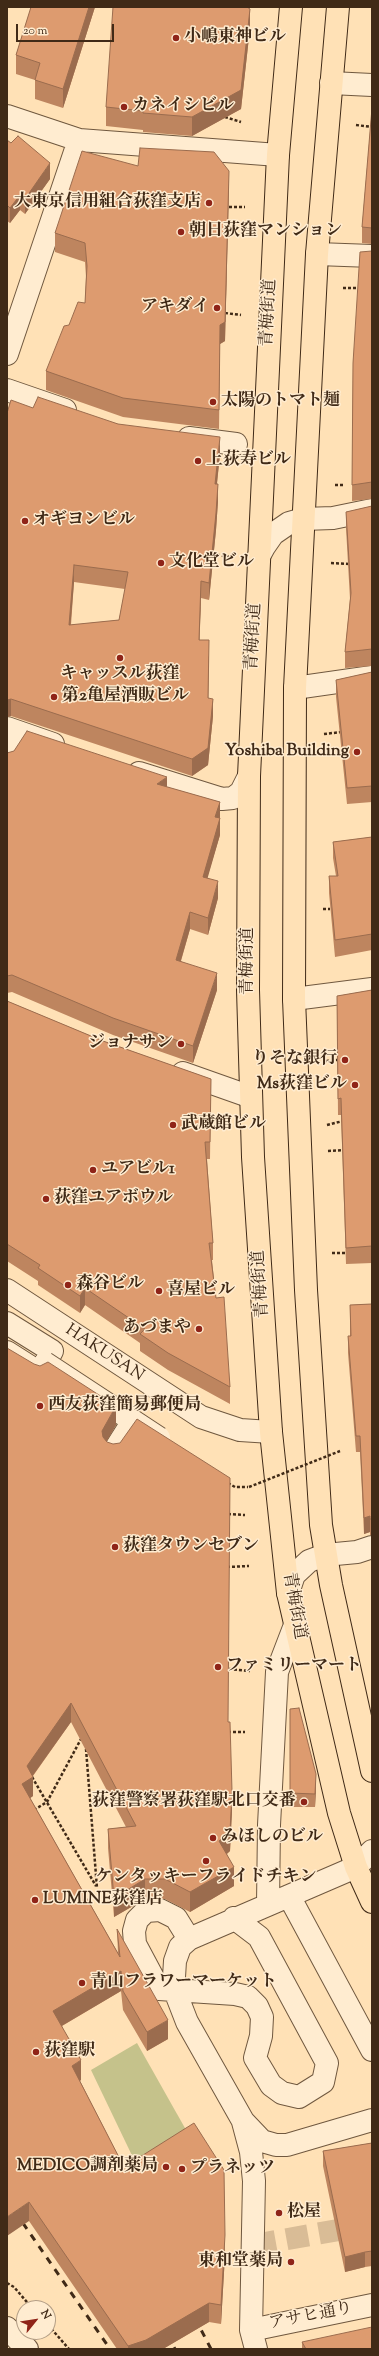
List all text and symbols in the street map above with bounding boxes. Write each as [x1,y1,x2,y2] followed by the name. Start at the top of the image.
[18,16,116,42] scale bar
[23,22,47,40] text: 20 m
[184,28,286,48] place label: 小嶋東神ビル
[171,33,181,43] marker: 小嶋東神ビル
[132,97,234,117] place label: カネイシビル
[119,102,129,112] marker: カネイシビル
[14,193,201,213] place label: 大東京信用組合荻窪支店
[204,198,214,208] marker: 大東京信用組合荻窪支店
[189,222,342,242] place label: 朝日荻窪マンション
[176,227,186,237] marker: 朝日荻窪マンション
[258,279,282,347] street label: 青梅街道
[141,298,209,318] place label: アキダイ
[212,303,222,313] marker: アキダイ
[221,392,340,412] place label: 太陽のトマト麺
[208,397,218,407] marker: 太陽のトマト麺
[206,451,291,471] place label: 上荻寿ビル
[193,456,203,466] marker: 上荻寿ビル
[33,511,135,531] place label: オギヨンビル
[20,516,30,526] marker: オギヨンビル
[169,553,254,573] place label: 文化堂ビル
[156,558,166,568] marker: 文化堂ビル
[243,603,267,671] street label: 青梅街道
[115,653,125,663] marker: キャッスル荻窪
[61,665,179,685] place label: キャッスル荻窪
[62,687,189,707] place label: 第2亀屋酒販ビル
[49,692,59,702] marker: 第2亀屋酒販ビル
[225,742,349,762] place label: Yoshiba Building
[352,747,362,757] marker: Yoshiba Building
[239,927,259,995] street label: 青梅街道
[88,1034,173,1054] place label: ジョナサン
[176,1039,186,1049] marker: ジョナサン
[252,1050,337,1070] place label: りそな銀行
[340,1055,350,1065] marker: りそな銀行
[257,1075,347,1095] place label: Ms荻窪ビル
[350,1080,360,1090] marker: Ms荻窪ビル
[181,1115,266,1135] place label: 武蔵館ビル
[168,1120,178,1130] marker: 武蔵館ビル
[101,1160,175,1180] place label: ユアビル1
[88,1165,98,1175] marker: ユアビル1
[54,1189,173,1209] place label: 荻窪ユアボウル
[41,1194,51,1204] marker: 荻窪ユアボウル
[249,1249,275,1319] street label: 青梅街道
[76,1275,144,1295] place label: 森谷ビル
[63,1280,73,1290] marker: 森谷ビル
[167,1281,235,1301] place label: 喜屋ビル
[154,1286,164,1296] marker: 喜屋ビル
[123,1319,191,1339] place label: あづまや
[61,1321,147,1387] street label: HAKUSAN
[194,1324,204,1334] marker: あづまや
[48,1396,201,1416] place label: 西友荻窪簡易郵便局
[35,1401,45,1411] marker: 西友荻窪簡易郵便局
[123,1537,259,1557] place label: 荻窪タウンセブン
[110,1542,120,1552] marker: 荻窪タウンセブン
[277,1571,309,1641] street label: 青梅街道
[226,1657,362,1677] place label: ファミリーマート
[213,1662,223,1672] marker: ファミリーマート
[92,1792,296,1812] place label: 荻窪警察署荻窪駅北口交番
[299,1797,309,1807] marker: 荻窪警察署荻窪駅北口交番
[221,1828,323,1848] place label: みほしのビル
[208,1833,218,1843] marker: みほしのビル
[201,1856,211,1866] marker: ケンタッキーフライドチキン
[96,1868,316,1888] place label: ケンタッキーフライドチキン
[43,1890,163,1910] place label: LUMINE荻窪店
[30,1895,40,1905] marker: LUMINE荻窪店
[90,1973,277,1993] place label: 青山フラワーマーケット
[77,1978,87,1988] marker: 青山フラワーマーケット
[44,2042,95,2062] place label: 荻窪駅
[31,2047,41,2057] marker: 荻窪駅
[17,2157,158,2177] place label: MEDICO調剤薬局
[190,2159,275,2179] place label: プラネッツ
[161,2162,171,2172] marker: MEDICO調剤薬局
[177,2164,187,2174] marker: プラネッツ
[287,2203,321,2223] place label: 松屋
[274,2208,284,2218] marker: 松屋
[198,2252,283,2272] place label: 東和堂薬局
[286,2257,296,2267] marker: 東和堂薬局
[267,2299,355,2335] street label: アサヒ通り
[16,2300,56,2340] north arrow
[36,2307,55,2322] text: N

